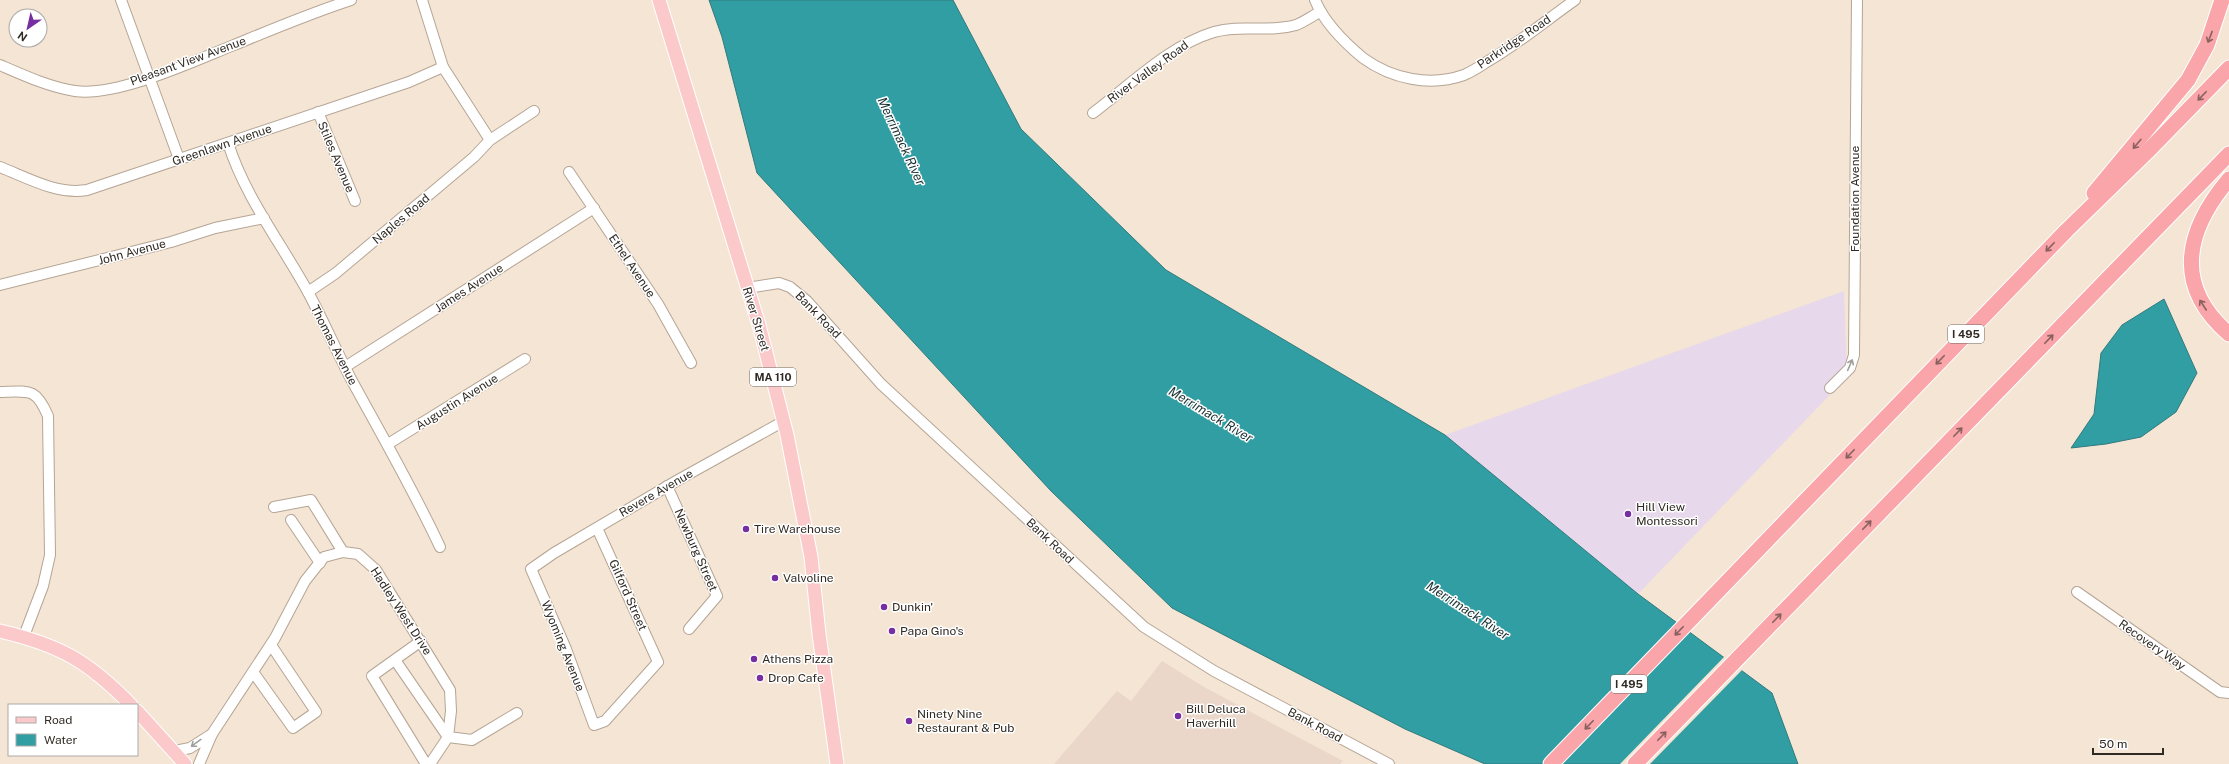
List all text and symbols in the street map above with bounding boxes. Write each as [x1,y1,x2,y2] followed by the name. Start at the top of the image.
[8,8,48,48] north arrow
[1475,12,1553,72] street label: Parkridge Road
[15,29,29,44] text: N
[2205,31,2213,43] one-way arrow
[128,33,248,88] street label: Pleasant View Avenue
[1105,38,1191,106] street label: River Valley Road
[2197,91,2207,101] one-way arrow
[875,95,929,188] water label: Merrimack River
[315,119,357,195] street label: Stiles Avenue
[170,121,274,169] street label: Greenlawn Avenue
[2132,138,2141,149] one-way arrow
[1848,145,1862,252] street label: Foundation Avenue
[370,191,432,247] street label: Naples Road
[606,232,658,300] street label: Ethel Avenue
[97,236,168,268] street label: John Avenue
[2045,242,2055,252] one-way arrow
[432,261,506,315] street label: James Avenue
[740,285,772,353] street label: River Street
[792,289,844,341] street label: Bank Road
[2199,300,2207,311] one-way arrow
[308,303,360,388] street label: Thomas Avenue
[1948,325,1984,343] road number: I 495
[2044,334,2054,344] one-way arrow
[1936,355,1945,365] one-way arrow
[1847,359,1854,371] one-way arrow
[750,368,796,386] road number: MA 110
[413,371,501,433] street label: Augustin Avenue
[1166,383,1256,445] water label: Merrimack River
[1953,427,1963,437] one-way arrow
[1845,449,1855,459] one-way arrow
[617,466,696,520] street label: Revere Avenue
[1636,500,1698,528] place label: Hill View Montessori
[671,506,721,594] street label: Newburg Street
[1623,509,1633,519] marker: Hill View Montessori
[1023,516,1077,566] street label: Bank Road
[1862,520,1872,530] one-way arrow
[754,522,841,536] place label: Tire Warehouse
[741,524,751,534] marker: Tire Warehouse
[606,557,650,633] street label: Gilford Street
[367,564,435,658] street label: Hadley West Drive
[783,571,834,585] place label: Valvoline
[770,573,780,583] marker: Valvoline
[1424,578,1512,643] water label: Merrimack River
[538,599,588,694] street label: Wyoming Avenue
[892,600,933,614] place label: Dunkin'
[879,602,889,612] marker: Dunkin'
[1772,613,1781,623] one-way arrow
[2116,617,2189,673] street label: Recovery Way
[900,624,964,638] place label: Papa Gino's
[887,626,897,636] marker: Papa Gino's
[1674,626,1684,636] one-way arrow
[762,652,833,666] place label: Athens Pizza
[749,654,759,664] marker: Athens Pizza
[768,671,824,685] place label: Drop Cafe
[755,673,765,683] marker: Drop Cafe
[1611,675,1647,693] road number: I 495
[1186,702,1246,730] place label: Bill Deluca Haverhill
[8,704,138,756] legend
[1285,705,1345,745] street label: Bank Road
[917,707,1015,735] place label: Ninety Nine Restaurant & Pub
[1173,711,1183,721] marker: Bill Deluca Haverhill
[44,713,72,727] text: Road
[904,716,914,726] marker: Ninety Nine Restaurant & Pub
[1584,720,1594,730] one-way arrow
[2093,730,2163,756] scale bar
[1657,731,1667,741] one-way arrow
[44,733,78,747] text: Water
[2099,737,2127,751] text: 50 m
[191,739,202,747] one-way arrow

